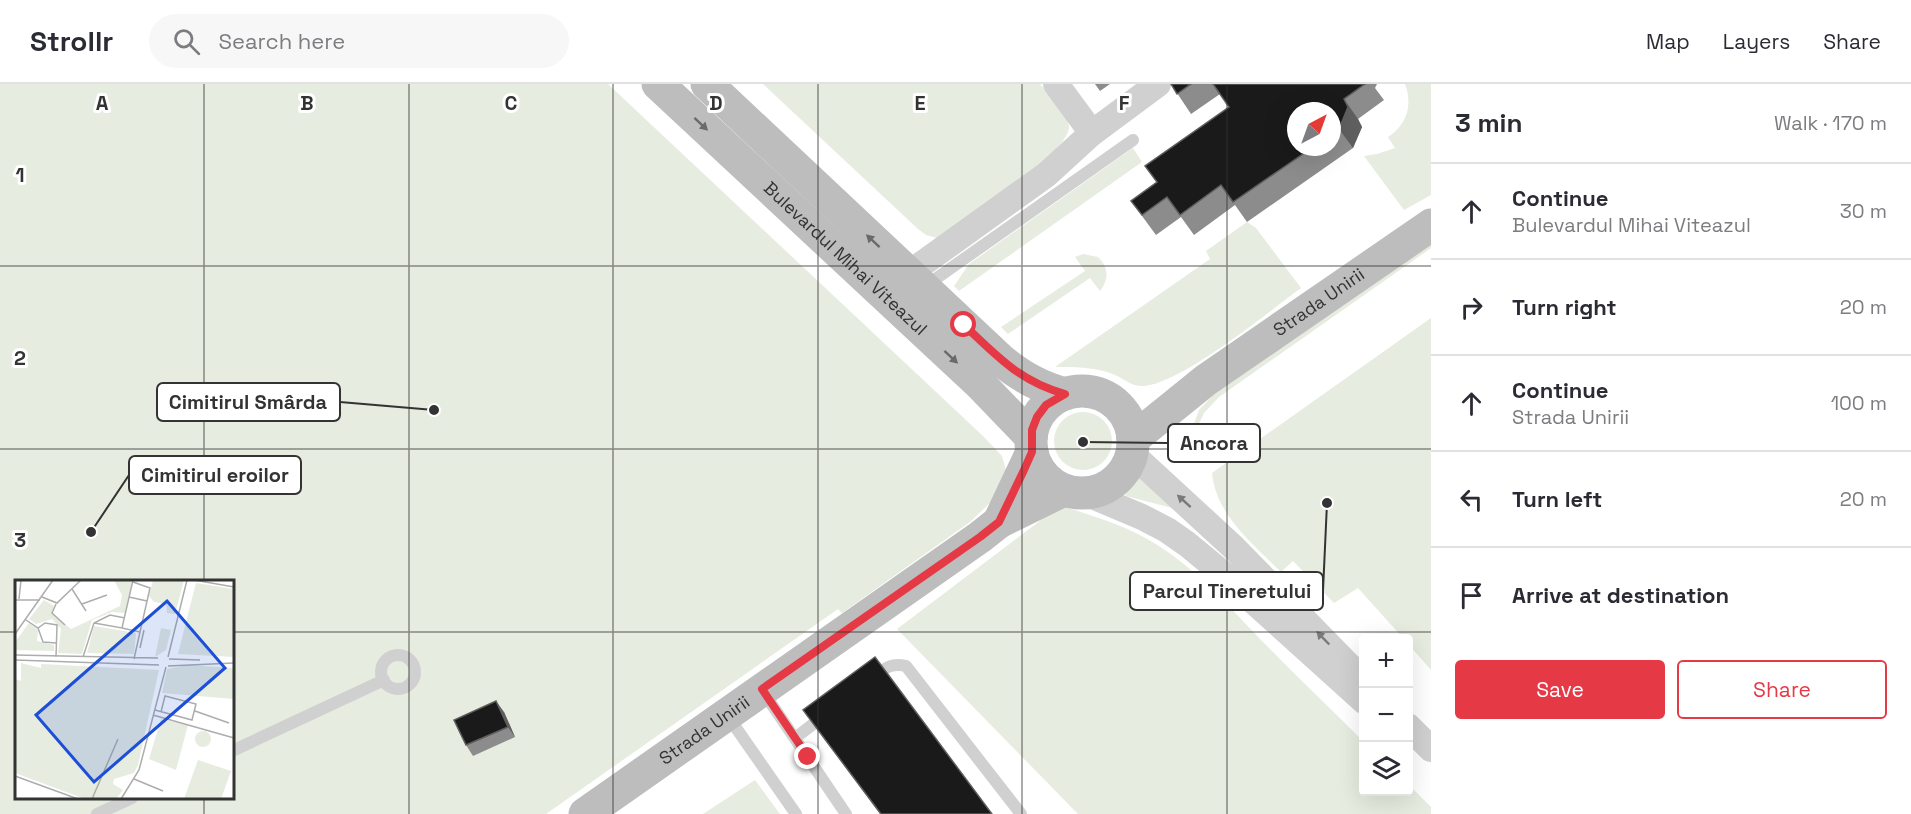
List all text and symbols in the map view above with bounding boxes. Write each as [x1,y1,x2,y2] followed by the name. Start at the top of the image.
[149,14,569,68] search box
[30,23,113,59] text: Strollr
[170,25,203,58] icon: search
[218,27,345,55] text: Search here
[1646,28,1690,55] text: Map
[1723,28,1790,55] text: Layers
[1823,28,1881,55] text: Share
[96,90,109,116] text: A
[300,90,314,116] text: B
[505,90,518,116] text: C
[709,90,723,116] text: D
[914,90,926,116] text: E
[1119,90,1130,116] text: F
[1287,102,1341,156] north arrow
[1455,106,1523,140] text: 3 min
[1774,110,1887,136] text: Walk · 170 m
[693,117,708,131] one-way arrow
[15,162,25,188] text: 1
[759,176,932,340] street label: Bulevardul Mihai Viteazul
[1512,184,1608,212] text: Continue
[1455,195,1488,228] icon: ahead
[1840,198,1887,224] text: 30 m
[1512,212,1751,238] text: Bulevardul Mihai Viteazul
[866,234,881,248] one-way arrow
[1269,262,1369,341] street label: Strada Unirii
[1455,291,1488,324] icon: right
[1512,293,1617,321] text: Turn right
[1840,294,1887,320] text: 20 m
[950,311,976,337] route start
[14,345,26,371] text: 2
[943,350,958,364] one-way arrow
[1512,376,1608,404] text: Continue
[157,383,340,421] callout: Cimitirul Smârda
[1455,387,1488,420] icon: ahead
[169,389,328,415] text: Cimitirul Smârda
[1831,390,1887,416] text: 100 m
[1512,404,1629,430] text: Strada Unirii
[1168,424,1260,462] callout: Ancora
[1180,430,1249,456] text: Ancora
[129,456,301,494] callout: Cimitirul eroilor
[141,462,289,488] text: Cimitirul eroilor
[1455,483,1488,516] icon: left
[1512,485,1602,513] text: Turn left
[1840,486,1887,512] text: 20 m
[1177,495,1192,508] one-way arrow
[14,527,26,553] text: 3
[1130,572,1323,610] callout: Parcul Tineretului
[1143,578,1311,604] text: Parcul Tineretului
[1455,579,1488,612] icon: arrive
[15,580,234,799] inset map
[1512,581,1729,609] text: Arrive at destination
[1316,632,1330,646] one-way arrow
[1359,634,1413,796] map controls
[1359,634,1413,688] button: +
[1455,660,1665,719] button: Save
[1677,660,1887,719] button: Share
[1359,688,1413,742] button: −
[654,690,754,770] street label: Strada Unirii
[1359,742,1413,796] button: layers
[794,743,820,769] route end

